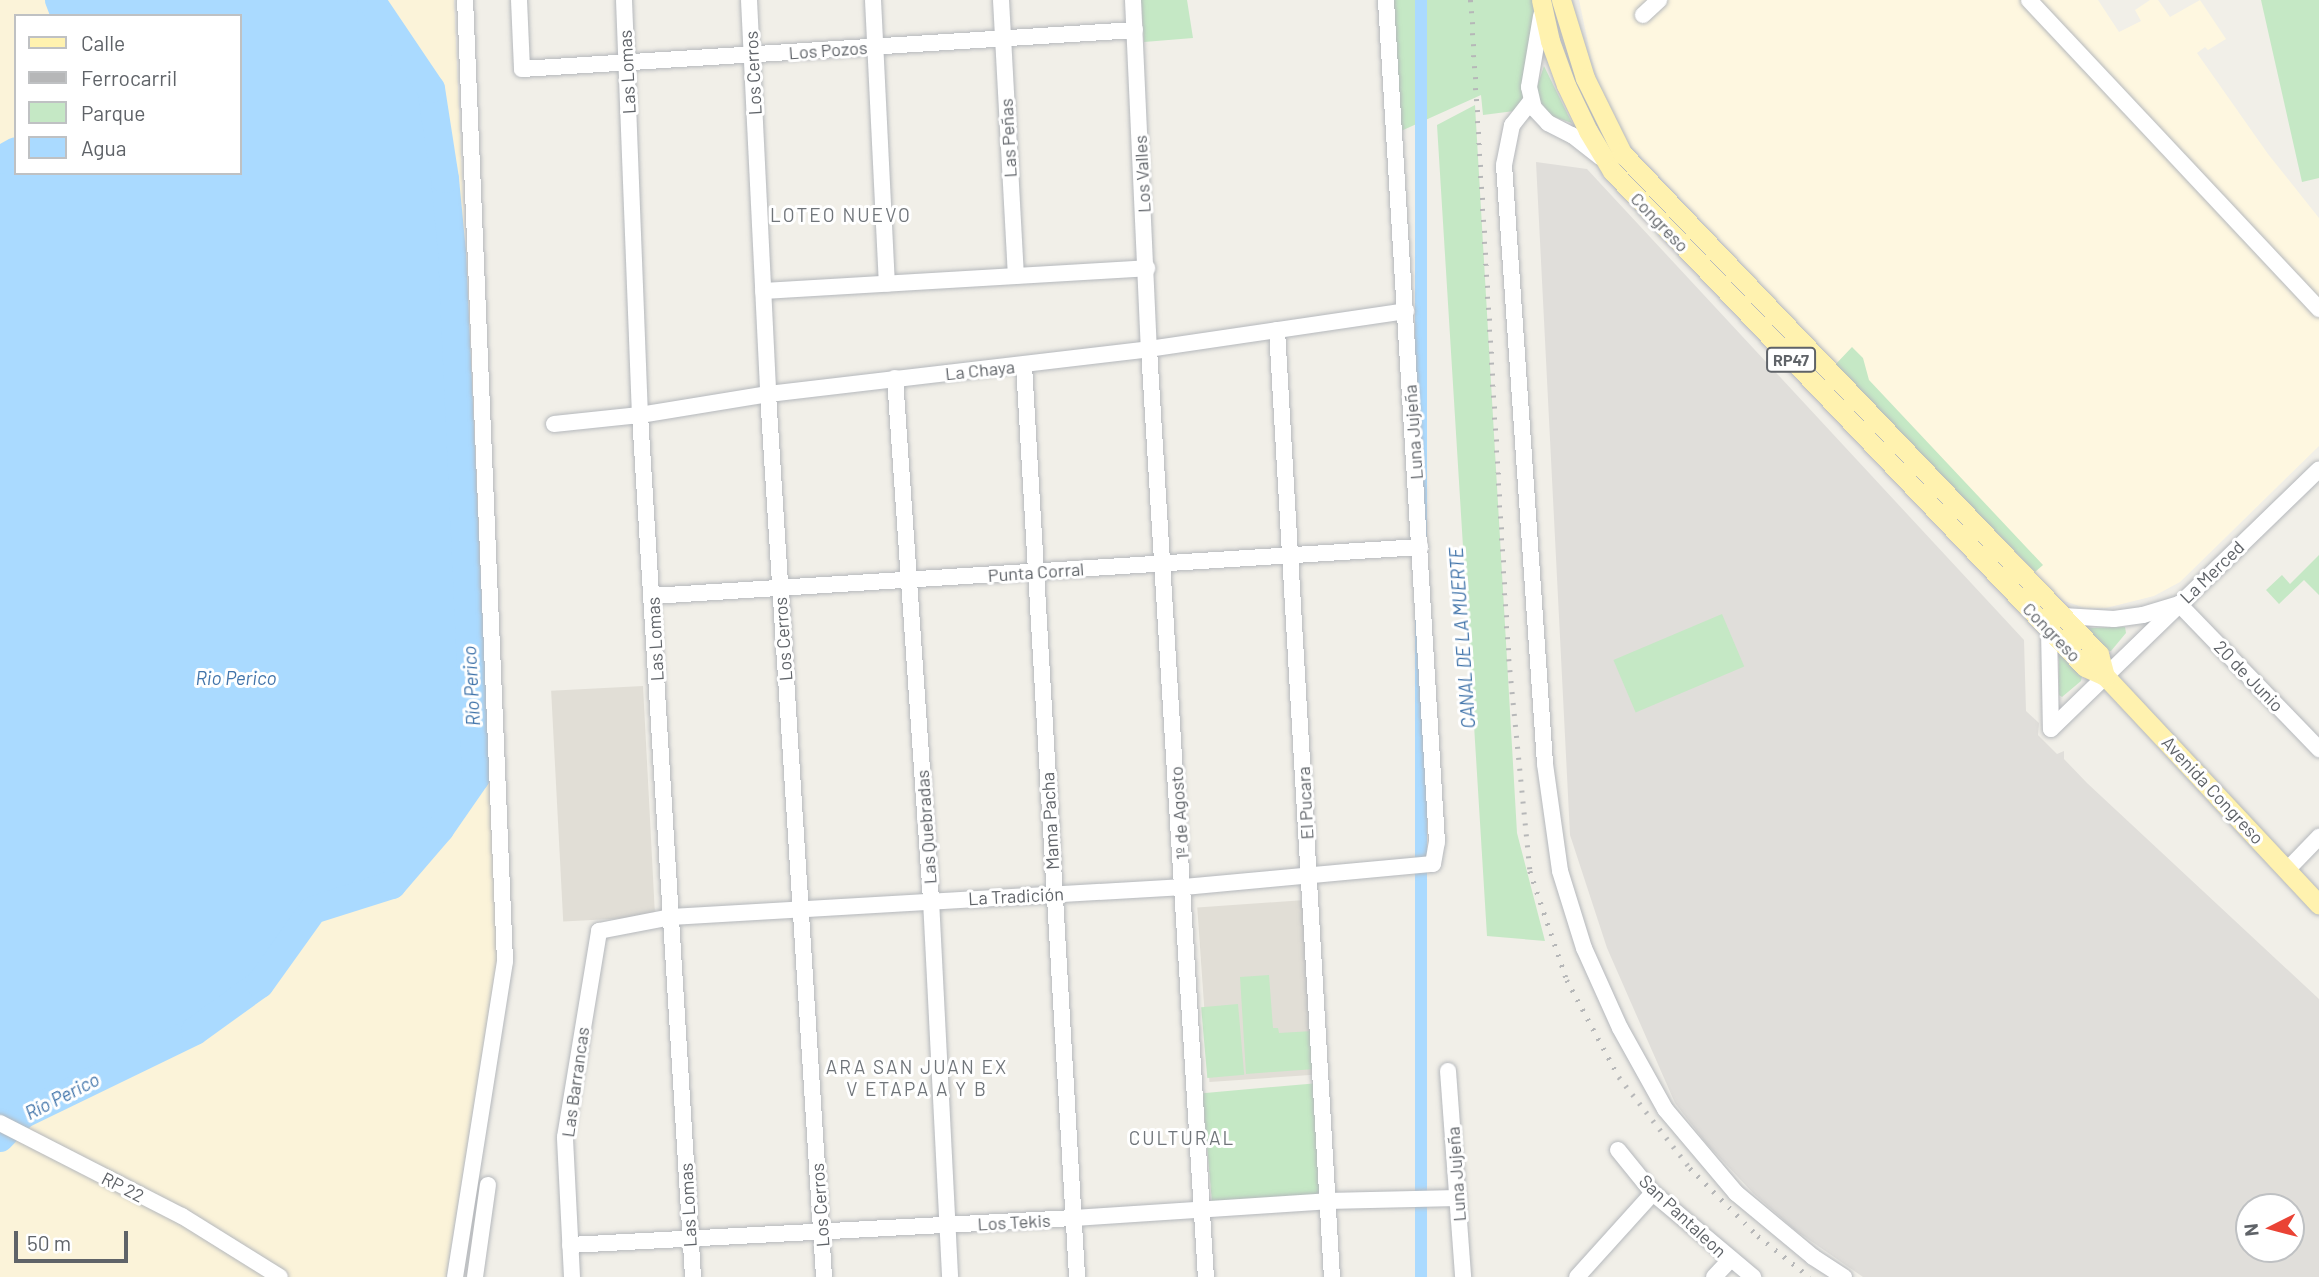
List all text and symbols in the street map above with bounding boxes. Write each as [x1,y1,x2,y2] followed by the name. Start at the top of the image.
[14,14,242,175] legend
[614,29,640,115] street label: Las Lomas
[81,30,125,55] text: Calle
[740,30,766,116] street label: Los Cerros
[788,36,868,64] street label: Los Pozos
[81,65,177,90] text: Ferrocarril
[995,98,1021,178] street label: Las Peñas
[81,100,146,125] text: Parque
[81,135,127,160] text: Agua
[1129,135,1155,213] street label: Los Valles
[1626,188,1694,256] street label: Congreso
[771,204,911,226] district label: LOTEO NUEVO
[1765,348,1817,372] road number: RP47
[944,356,1016,384] street label: La Chaya
[1399,384,1427,480] street label: Luna Jujeña
[2175,536,2249,608] street label: La Merced
[1444,547,1480,729] water label: CANAL DE LA MUERTE
[987,558,1085,586] street label: Punta Corral
[642,596,668,682] street label: Las Lomas
[769,596,797,682] street label: Los Cerros
[2018,598,2086,666] street label: Congreso
[2210,636,2288,716] street label: 20 de Junio
[458,645,484,727] water label: Río Perico
[195,667,277,689] water label: Rio Perico
[2158,732,2268,848] street label: Avenida Congreso
[1165,765,1193,861] street label: 1º de Agosto
[1292,766,1318,840] street label: El Pucara
[911,769,941,885] street label: Las Quebradas
[1037,772,1063,870] street label: Mama Pacha
[968,883,1064,909] street label: La Tradición
[557,1025,593,1139] street label: Las Barrancas
[828,1056,1006,1100] district label: ARA SAN JUAN EX V ETAPA A Y B
[21,1068,103,1124] water label: Río Perico
[1442,1126,1470,1222] street label: Luna Jujeña
[1130,1127,1234,1149] district label: CULTURAL
[675,1162,701,1248] street label: Las Lomas
[806,1162,834,1248] street label: Los Cerros
[98,1167,148,1207] street label: RP 22
[1635,1170,1731,1262] street label: San Pantaleon
[2235,1193,2305,1263] north arrow
[977,1209,1051,1235] street label: Los Tekis
[18,1218,131,1262] scale bar
[2239,1223,2263,1238] text: N
[27,1230,71,1255] text: 50 m

